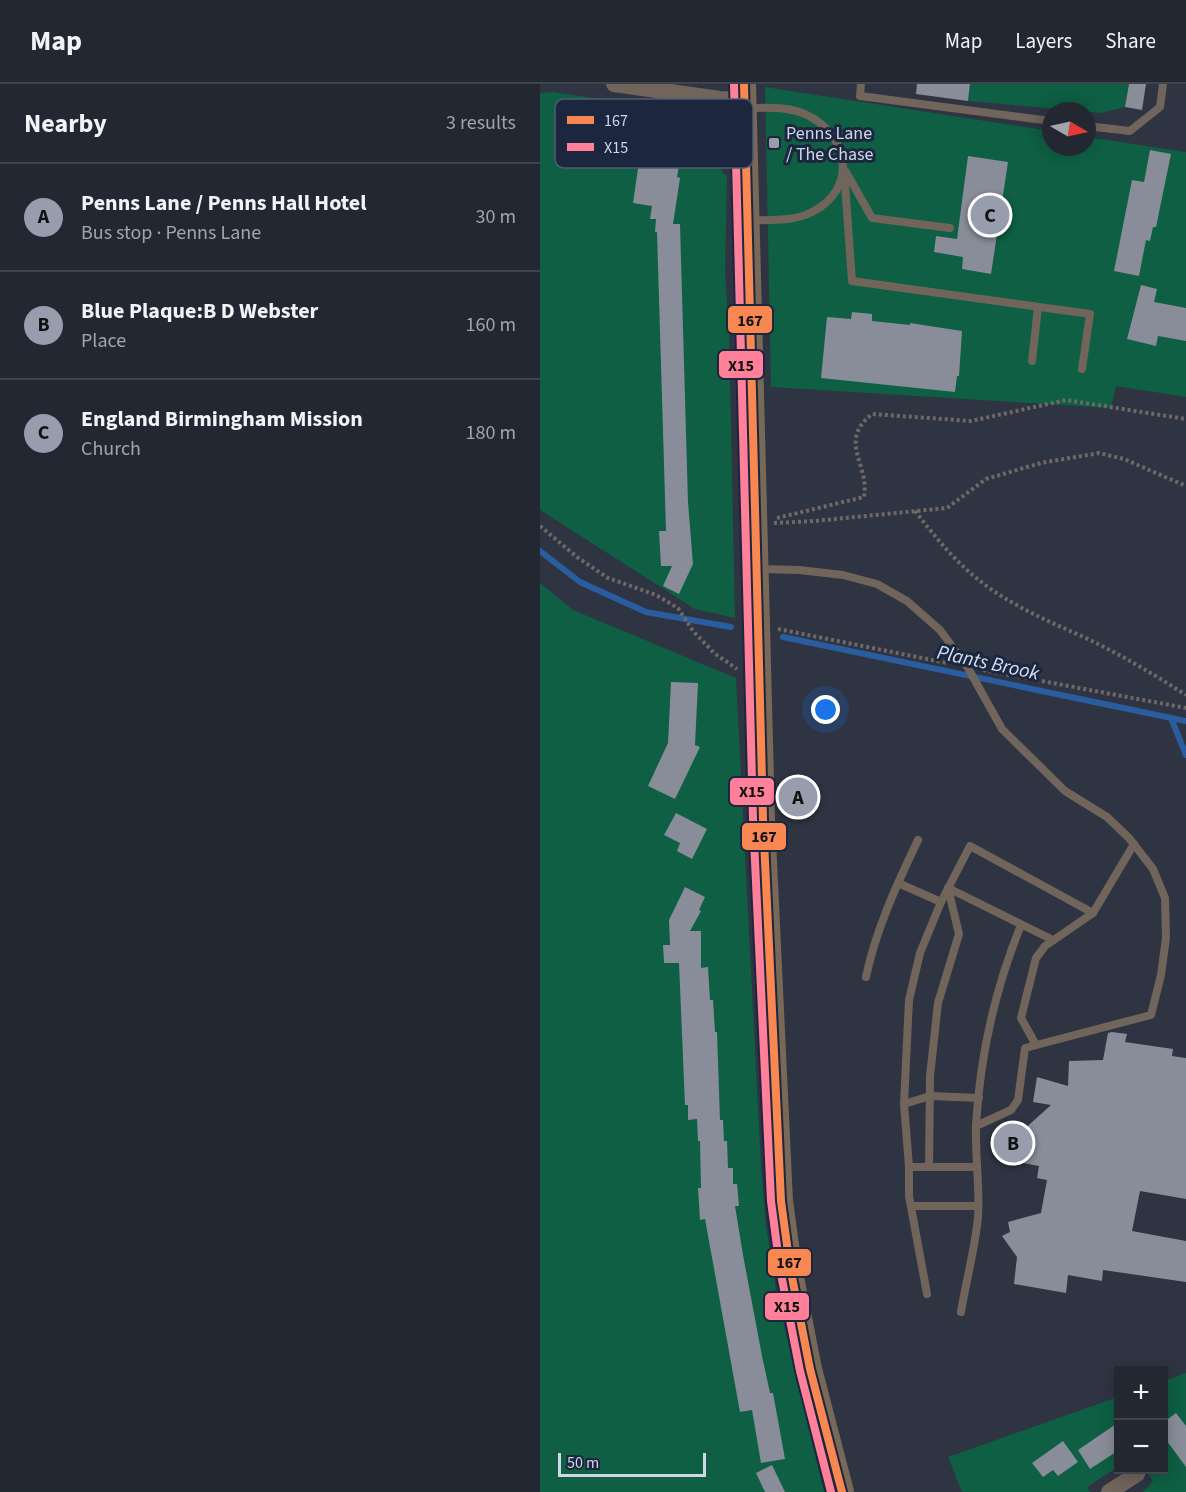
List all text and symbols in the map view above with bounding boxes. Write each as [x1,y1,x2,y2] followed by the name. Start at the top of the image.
[30,21,82,61] text: Map
[945,26,982,56] text: Map
[1015,26,1072,56] text: Layers
[1105,26,1156,56] text: Share
[555,99,753,168] legend
[1042,102,1096,156] north arrow
[24,105,107,142] text: Nearby
[446,109,516,137] text: 3 results
[604,110,628,132] text: 167
[786,121,874,167] place label: Penns Lane / The Chase
[767,136,781,150] marker: Penns Lane / The Chase
[604,137,628,159] text: X15
[81,187,367,219] text: Penns Lane / Penns Hall Hotel
[970,192,1010,238] pin: C
[38,203,49,231] text: A
[476,203,516,231] text: 30 m
[81,219,261,247] text: Bus stop · Penns Lane
[81,295,318,327] text: Blue Plaque:B D Webster
[727,305,773,334] line badge: 167
[737,310,763,332] text: 167
[37,311,50,339] text: B
[466,311,516,339] text: 160 m
[81,327,126,355] text: Place
[718,350,764,379] line badge: X15
[728,355,754,377] text: X15
[81,403,363,435] text: England Birmingham Mission
[38,419,49,447] text: C
[466,419,516,447] text: 180 m
[81,435,141,463] text: Church
[934,639,1042,688] water label: Plants Brook
[811,695,840,724] your location
[778,774,818,820] pin: A
[729,777,775,806] line badge: X15
[739,781,765,803] text: X15
[741,822,787,851] line badge: 167
[751,826,777,848] text: 167
[994,1120,1032,1166] pin: B
[767,1248,812,1277] line badge: 167
[776,1252,802,1274] text: 167
[764,1292,810,1321] line badge: X15
[774,1296,800,1318] text: X15
[1114,1366,1168,1474] map controls
[1114,1366,1168,1420] button: +
[1114,1420,1168,1474] button: −
[558,1450,706,1478] scale bar
[567,1452,599,1474] text: 50 m

